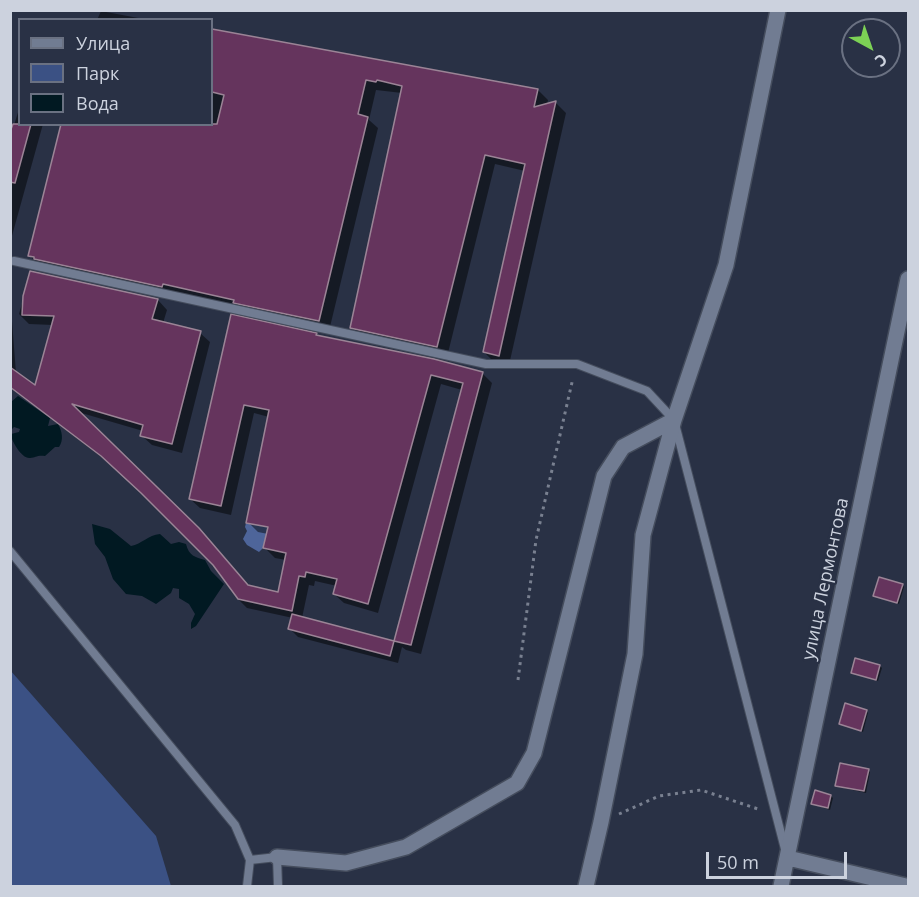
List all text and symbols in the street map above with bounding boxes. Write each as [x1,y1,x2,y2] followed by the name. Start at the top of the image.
[18,18,213,126] legend
[841,18,901,78] north arrow
[76,31,130,55] text: Улица
[870,49,892,72] text: С
[76,61,119,85] text: Парк
[76,91,119,115] text: Вода
[798,496,854,662] street label: улица Лермонтова
[709,840,850,878] scale bar
[717,850,759,874] text: 50 m

